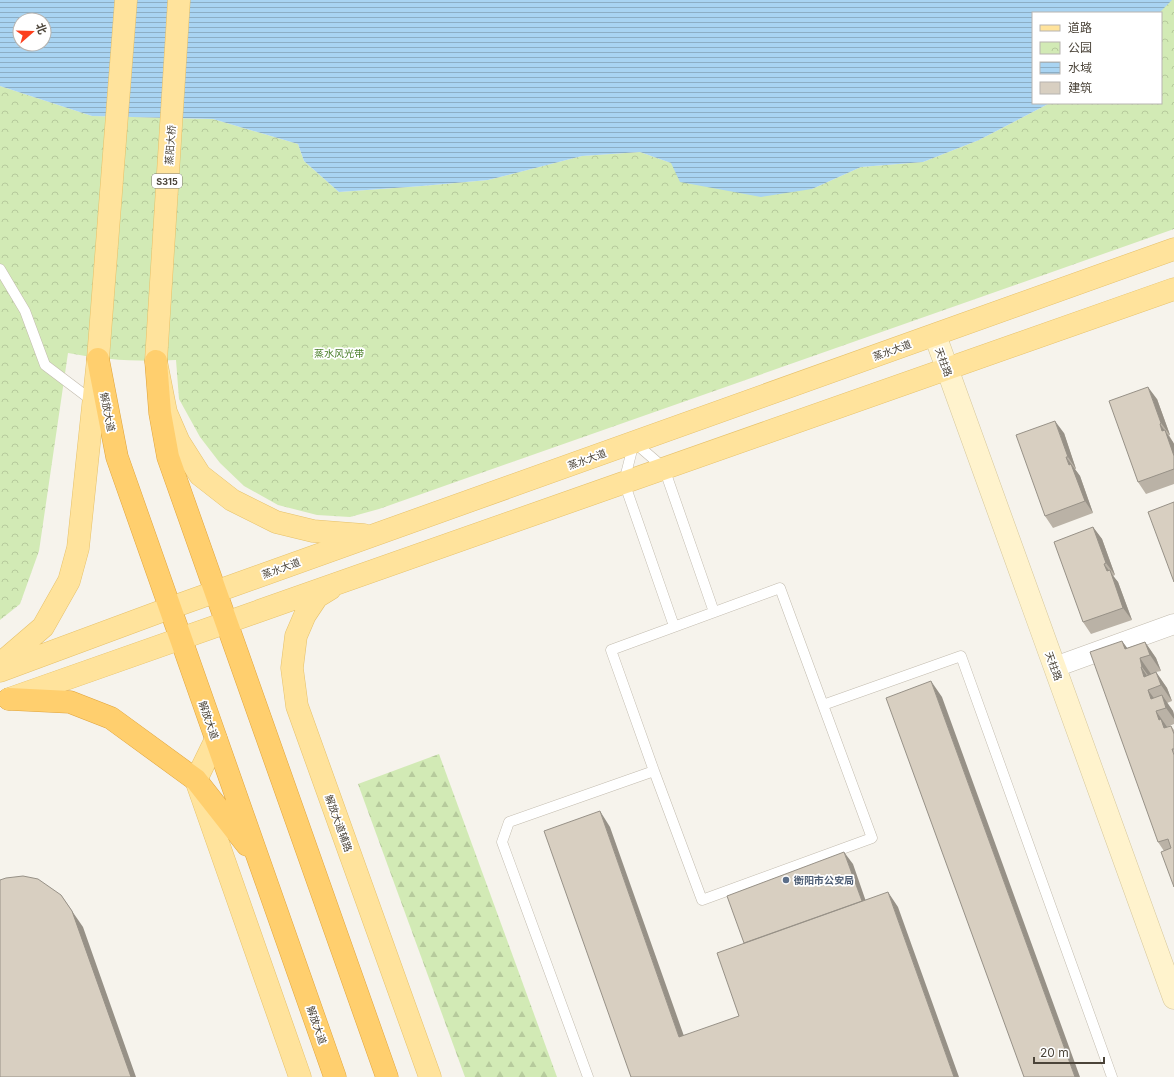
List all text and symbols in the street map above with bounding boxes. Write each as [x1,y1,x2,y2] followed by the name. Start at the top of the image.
[12,12,52,52] north arrow
[1032,12,1162,104] legend
[1068,20,1092,35] text: 道路
[33,21,50,36] text: 北
[1068,40,1092,55] text: 公园
[1068,60,1092,75] text: 水域
[1068,80,1092,95] text: 建筑
[163,125,177,165] street label: 蒸阳大桥
[152,174,182,188] road number: S315
[871,338,913,362] street label: 蒸水大道
[933,346,955,378] street label: 天柱路
[314,347,364,359] park label: 蒸水风光带
[98,391,118,433] street label: 解放大道
[566,447,608,471] street label: 蒸水大道
[260,556,302,580] street label: 蒸水大道
[1043,650,1065,682] street label: 天柱路
[197,699,221,741] street label: 解放大道
[323,793,355,853] street label: 解放大道辅路
[793,874,854,886] place label: 衡阳市公安局
[781,875,791,885] marker: 衡阳市公安局
[305,1004,329,1046] street label: 解放大道
[1034,1039,1104,1065] scale bar
[1040,1045,1069,1060] text: 20 m

